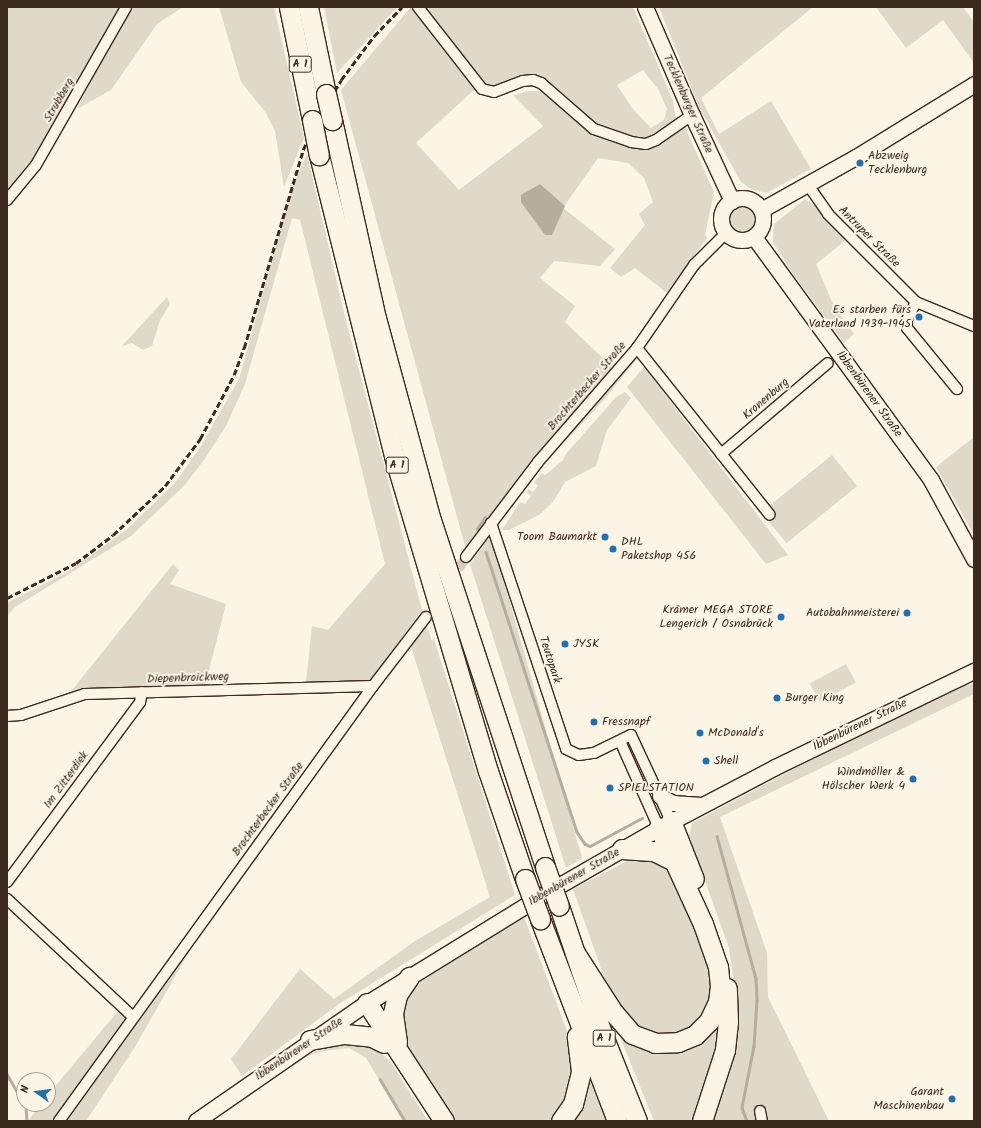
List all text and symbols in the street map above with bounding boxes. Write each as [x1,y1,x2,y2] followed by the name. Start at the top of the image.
[660,52,716,156] street label: Tecklenburger Straße
[288,55,312,73] road number: A 1
[41,75,77,125] street label: Strubberg
[868,149,927,177] place label: Abzweig Tecklenburg
[855,158,865,168] marker: Abzweig Tecklenburg
[835,203,903,271] street label: Antruper Straße
[809,303,911,331] place label: Es starben fürs Vaterland 1939-1945
[914,312,924,322] marker: Es starben fürs Vaterland 1939-1945
[545,339,629,433] street label: Brochterbecker Straße
[833,348,905,440] street label: Ibbenbürener Straße
[740,375,792,423] street label: Kronenburg
[385,456,409,474] road number: A 1
[517,530,597,544] place label: Toom Baumarkt
[600,532,610,542] marker: Toom Baumarkt
[621,535,696,563] place label: DHL Paketshop 456
[608,544,618,554] marker: DHL Paketshop 456
[660,603,773,631] place label: Krämer MEGA STORE Lengerich / Osnabrück
[806,606,899,620] place label: Autobahnmeisterei
[902,608,912,618] marker: Autobahnmeisterei
[776,612,786,622] marker: Krämer MEGA STORE Lengerich / Osnabrück
[536,635,564,685] street label: Teutopark
[573,637,599,651] place label: JYSK
[560,639,570,649] marker: JYSK
[147,669,229,687] street label: Diepenbroickweg
[785,691,844,705] place label: Burger King
[772,693,782,703] marker: Burger King
[810,696,910,754] street label: Ibbenbürener Straße
[602,715,650,729] place label: Fressnapf
[589,717,599,727] marker: Fressnapf
[708,726,764,740] place label: McDonald's
[695,728,705,738] marker: McDonald's
[41,749,91,811] street label: Im Zitterdiek
[714,754,738,768] place label: Shell
[701,756,711,766] marker: Shell
[229,759,307,859] street label: Brochterbecker Straße
[822,765,905,793] place label: Windmöller & Hölscher Werk 4
[908,774,918,784] marker: Windmöller & Hölscher Werk 4
[618,781,694,795] place label: SPIELSTATION
[605,783,615,793] marker: SPIELSTATION
[526,845,622,909] street label: Ibbenbürener Straße
[252,1014,346,1084] street label: Ibbenbürener Straße
[592,1029,616,1047] road number: A 1
[16,1072,56,1112] north arrow
[16,1084,35,1095] text: N
[873,1085,944,1113] place label: Garant Maschinenbau
[947,1094,957,1104] marker: Garant Maschinenbau

